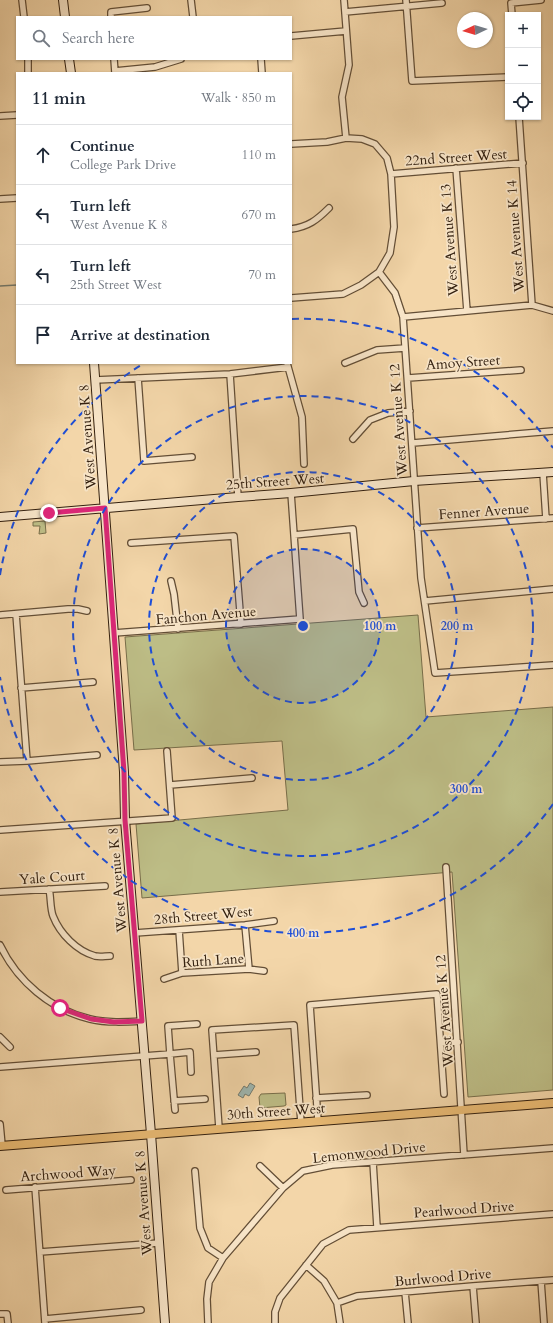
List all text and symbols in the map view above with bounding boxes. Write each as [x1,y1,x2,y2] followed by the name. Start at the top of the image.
[457,12,493,48] north arrow
[505,12,541,120] map controls
[505,12,541,48] button: +
[16,16,292,60] search box
[30,27,52,49] icon: search
[62,28,135,48] text: Search here
[505,48,541,84] button: −
[505,84,541,120] button: locate
[32,87,86,110] text: 11 min
[201,89,276,107] text: Walk · 850 m
[70,136,135,156] text: Continue
[32,144,54,166] icon: ahead
[405,144,508,171] street label: 22nd Street West
[242,146,276,164] text: 110 m
[70,156,176,174] text: College Park Drive
[502,179,529,294] street label: West Avenue K 14
[436,183,463,298] street label: West Avenue K 13
[70,196,131,216] text: Turn left
[32,204,54,226] icon: left
[242,206,276,224] text: 670 m
[70,216,168,234] text: West Avenue K 8
[70,256,131,276] text: Turn left
[32,264,54,286] icon: left
[248,266,276,284] text: 70 m
[70,276,162,294] text: 25th Street West
[32,324,54,346] icon: arrive
[70,325,210,345] text: Arrive at destination
[425,350,501,375] street label: Amoy Street
[385,363,412,478] street label: West Avenue K 12
[74,384,101,491] street label: West Avenue K 8
[225,469,325,494] street label: 25th Street West
[438,499,530,524] street label: Fenner Avenue
[40,504,58,522] route end
[155,602,257,629] street label: Fanchon Avenue
[364,618,397,634] text: 100 m
[441,618,474,634] text: 200 m
[296,619,310,633] centre of rings
[450,781,483,797] text: 300 m
[103,827,132,934] street label: West Avenue K 8
[19,866,86,889] street label: Yale Court
[153,902,254,929] street label: 28th Street West
[287,925,320,941] text: 400 m
[181,949,245,972] street label: Ruth Lane
[431,954,458,1069] street label: West Avenue K 12
[51,999,69,1017] route start
[226,1099,326,1124] street label: 30th Street West
[312,1137,427,1168] street label: Lemonwood Drive
[130,1150,157,1257] street label: West Avenue K 8
[20,1161,117,1186] street label: Archwood Way
[413,1197,515,1222] street label: Pearlwood Drive
[394,1264,492,1291] street label: Burlwood Drive

